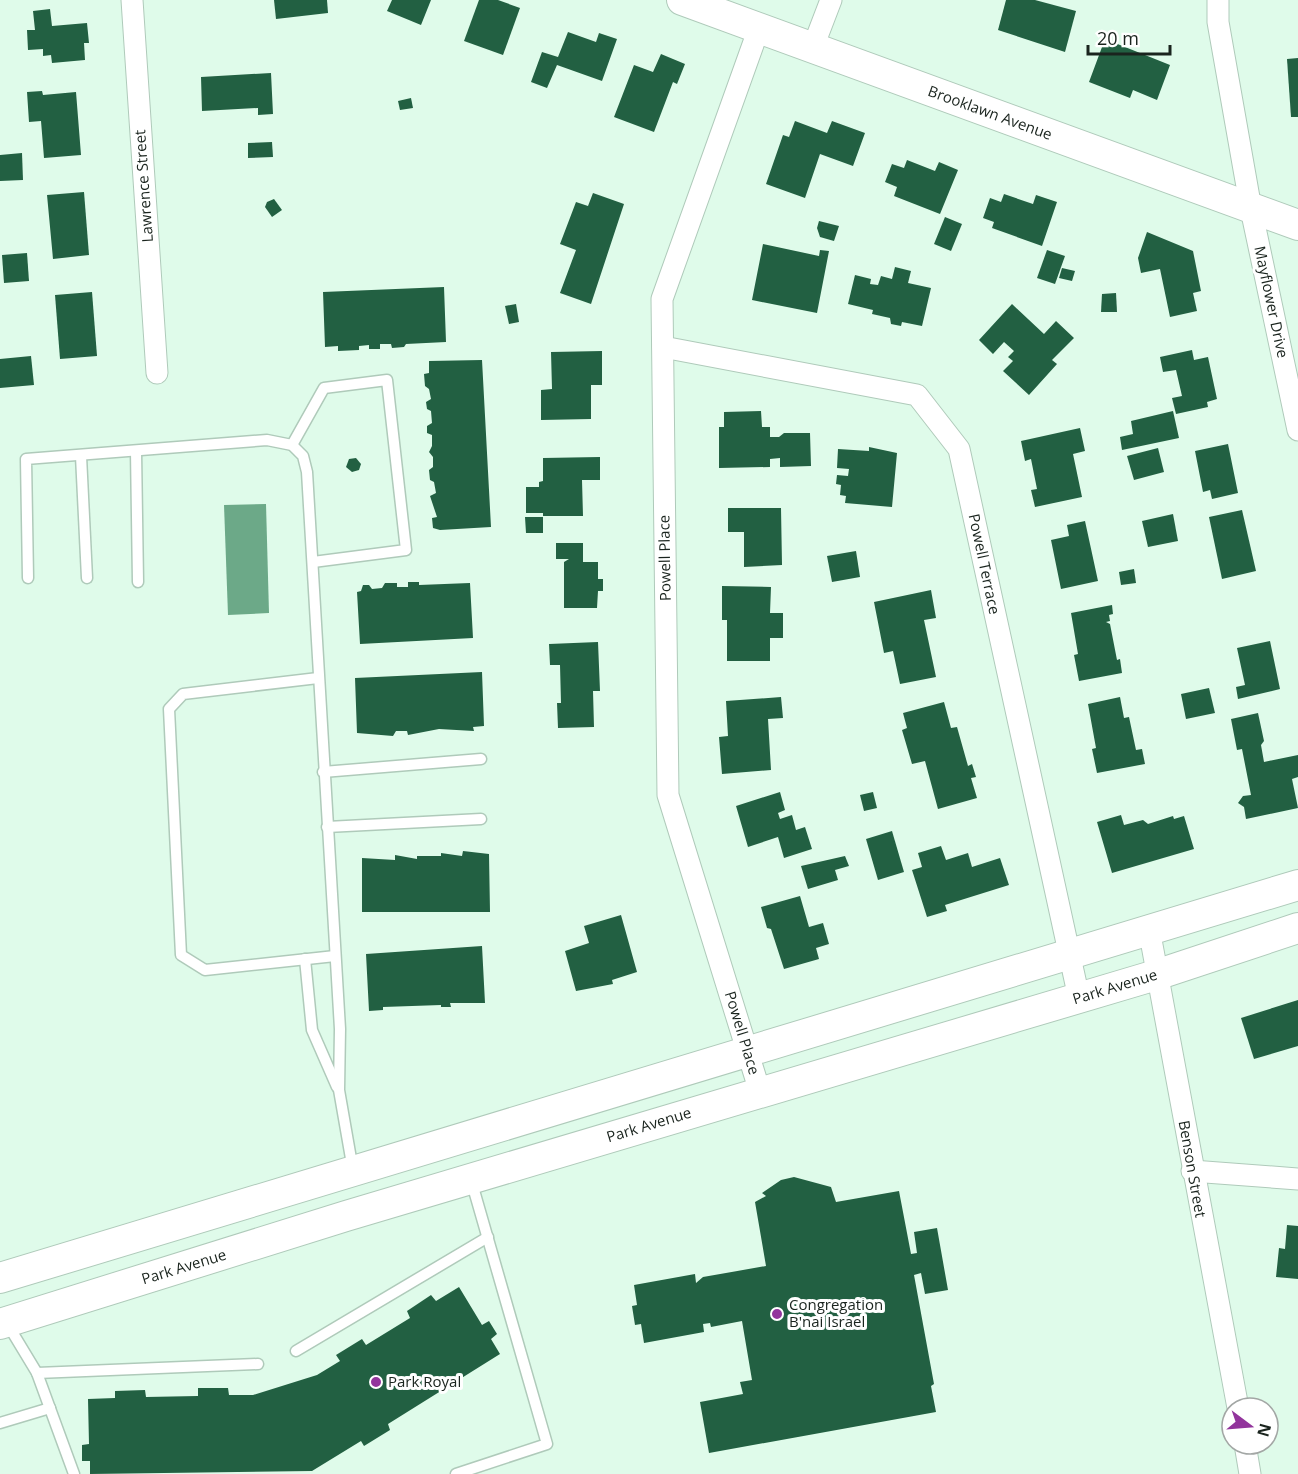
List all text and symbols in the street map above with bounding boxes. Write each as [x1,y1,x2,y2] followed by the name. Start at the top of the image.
[1088,18,1170,56] scale bar
[1097,26,1139,50] text: 20 m
[925,80,1055,144] street label: Brooklawn Avenue
[129,129,157,243] street label: Lawrence Street
[1250,244,1294,360] street label: Mayflower Drive
[965,512,1005,616] street label: Powell Terrace
[653,515,675,601] street label: Powell Place
[1070,964,1159,1008] street label: Park Avenue
[721,989,765,1077] street label: Powell Place
[604,1102,693,1146] street label: Park Avenue
[1175,1119,1211,1219] street label: Benson Street
[139,1244,228,1288] street label: Park Avenue
[789,1294,883,1331] place label: Congregation B'nai Israel
[770,1307,784,1321] marker: Congregation B'nai Israel
[388,1371,461,1391] place label: Park Royal
[369,1375,383,1389] marker: Park Royal
[1220,1396,1280,1456] north arrow
[1252,1421,1277,1439] text: N

